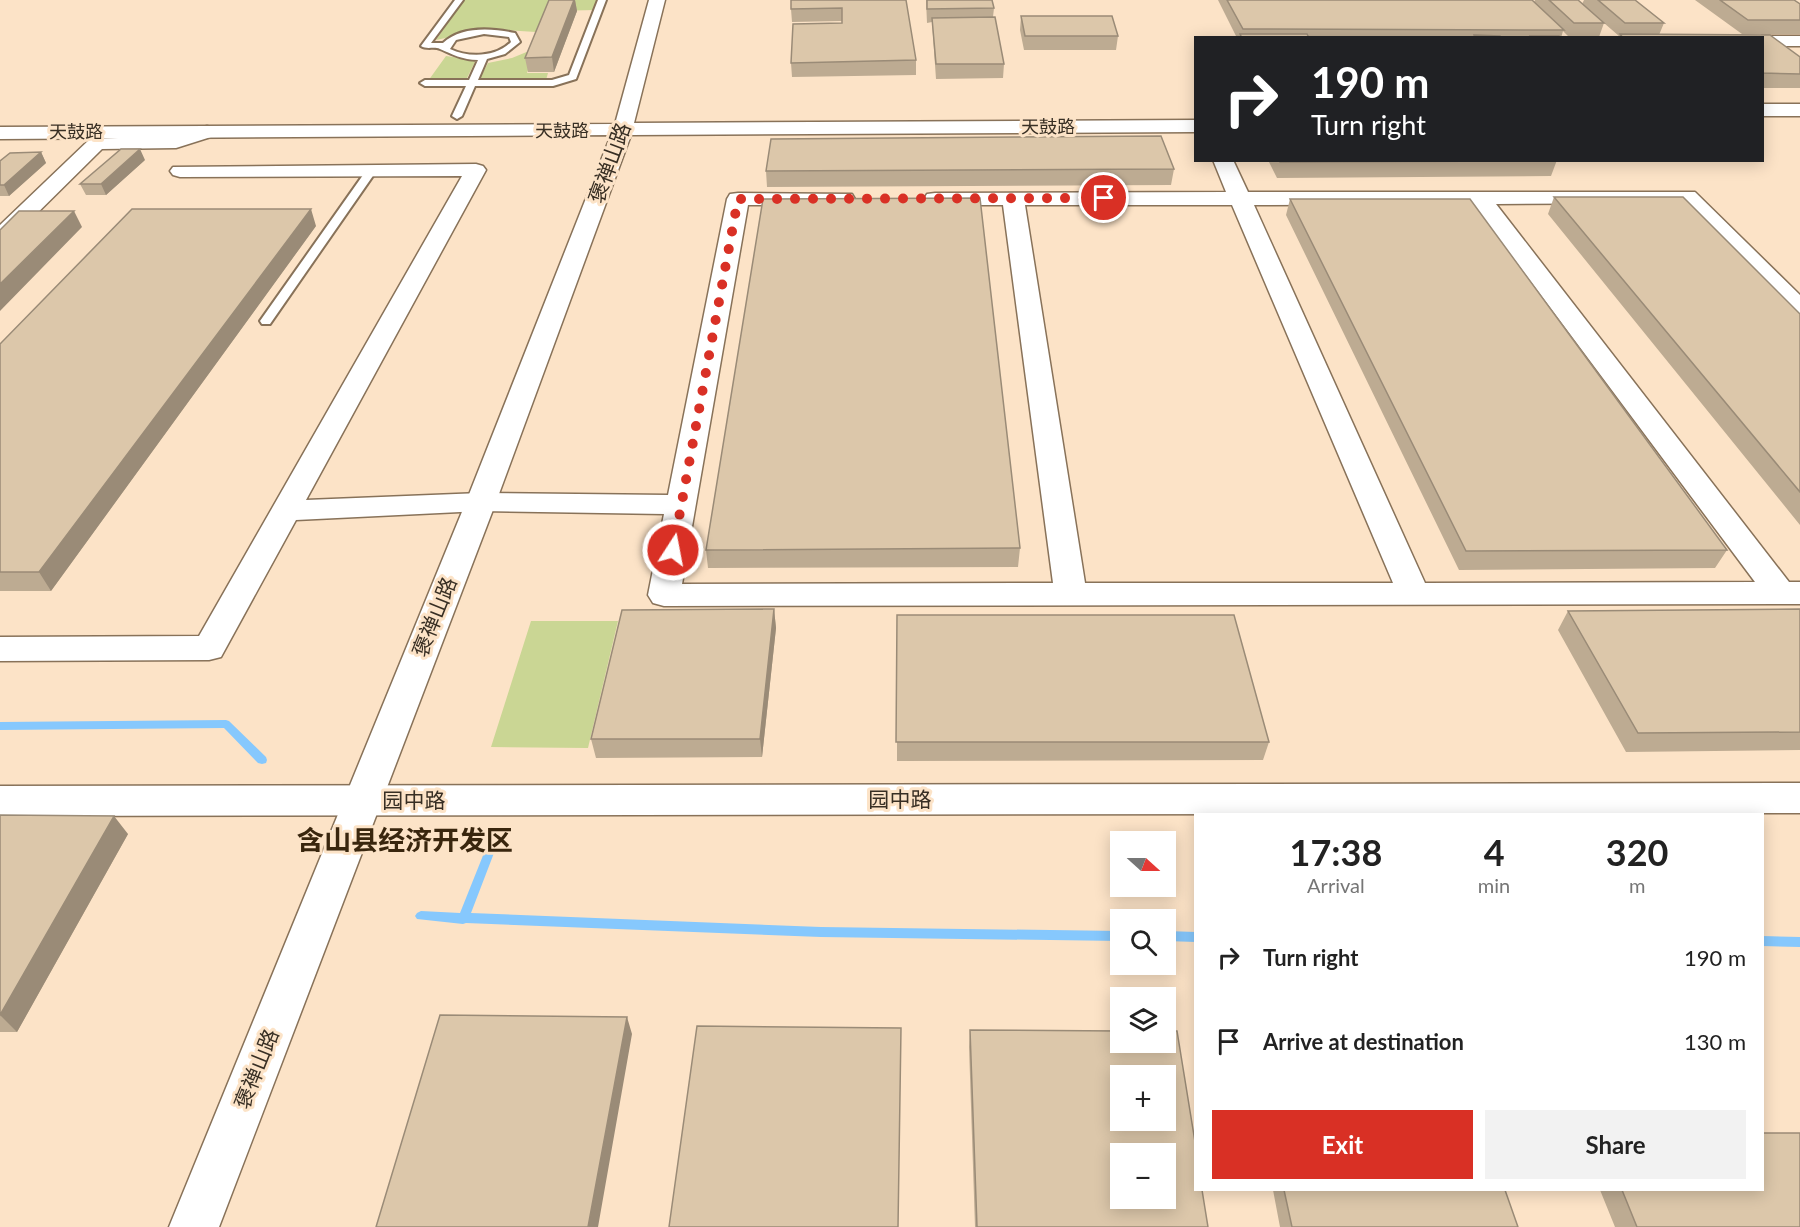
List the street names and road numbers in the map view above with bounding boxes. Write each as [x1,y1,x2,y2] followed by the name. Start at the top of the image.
[1021,115,1075,137] street label: 天鼓路
[535,119,589,141] street label: 天鼓路
[582,119,635,206] street label: 褒禅山路
[49,120,103,142] street label: 天鼓路
[406,573,461,660] street label: 褒禅山路
[869,786,932,811] street label: 园中路
[383,787,446,812] street label: 园中路
[228,1025,283,1112] street label: 褒禅山路

